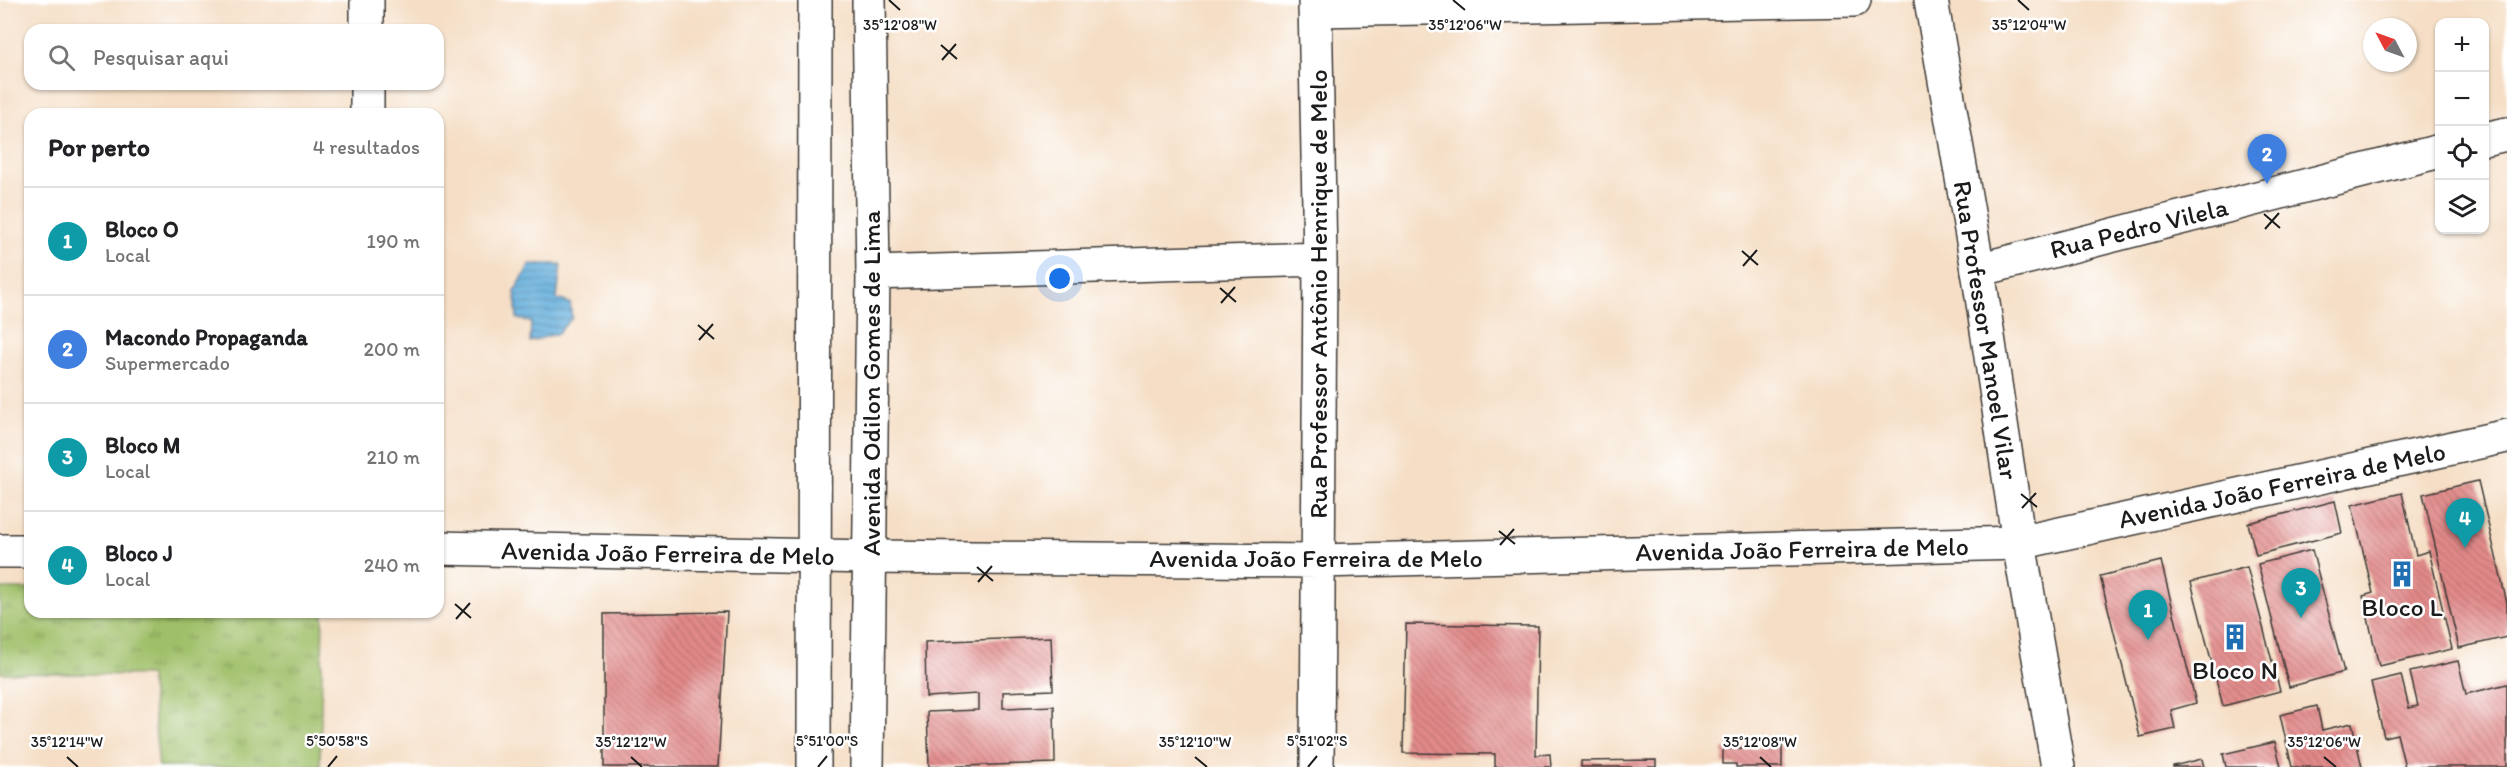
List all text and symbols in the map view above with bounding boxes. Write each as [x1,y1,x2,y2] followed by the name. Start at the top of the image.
[863,16,937,34] text: 35°12'08"W
[1428,16,1502,34] text: 35°12'06"W
[1992,16,2067,34] text: 35°12'04"W
[2363,18,2417,72] north arrow
[2435,18,2489,234] map controls
[2435,18,2489,72] button: +
[24,24,444,90] search box
[45,41,78,74] icon: search
[93,44,229,71] text: Pesquisar aqui
[1302,69,1334,519] street label: Rua Professor Antônio Henrique de Melo
[2435,72,2489,126] button: −
[2435,126,2489,180] button: locate
[48,131,150,163] text: Por perto
[2248,134,2286,184] pin: 2
[313,135,420,159] text: 4 resultados
[1947,178,2026,482] street label: Rua Professor Manoel Vilar
[2435,180,2489,234] button: layers
[2047,190,2232,266] street label: Rua Pedro Vilela
[855,210,887,556] street label: Avenida Odilon Gomes de Lima
[105,216,179,243] text: Bloco O
[63,229,72,253] text: 1
[367,229,420,253] text: 190 m
[105,243,150,267] text: Local
[1045,264,1074,293] your location
[105,324,308,351] text: Macondo Propaganda
[62,337,73,361] text: 2
[364,337,420,361] text: 200 m
[105,351,230,375] text: Supermercado
[105,432,181,459] text: Bloco M
[2116,435,2448,535] street label: Avenida João Ferreira de Melo
[62,445,73,469] text: 3
[367,445,420,469] text: 210 m
[105,459,150,483] text: Local
[2446,498,2484,548] pin: 4
[1635,530,1969,568] street label: Avenida João Ferreira de Melo
[501,534,835,572] street label: Avenida João Ferreira de Melo
[105,540,173,567] text: Bloco J
[1149,542,1483,574] street label: Avenida João Ferreira de Melo
[61,553,74,577] text: 4
[364,553,420,577] text: 240 m
[2387,559,2417,589] building icon: Bloco L
[105,567,150,591] text: Local
[2282,568,2320,618] pin: 3
[2128,590,2168,640] pin: 1
[2361,591,2443,623] place label: Bloco L
[2220,622,2250,652] building icon: Bloco N
[2192,654,2278,686] place label: Bloco N
[306,732,368,750] text: 5°50'58"S
[796,732,858,750] text: 5°51'00"S
[1287,732,1347,750] text: 5°51'02"S
[31,733,103,751] text: 35°12'14"W
[595,733,667,751] text: 35°12'12"W
[1159,733,1231,751] text: 35°12'10"W
[1723,733,1797,751] text: 35°12'08"W
[2287,733,2361,751] text: 35°12'06"W

